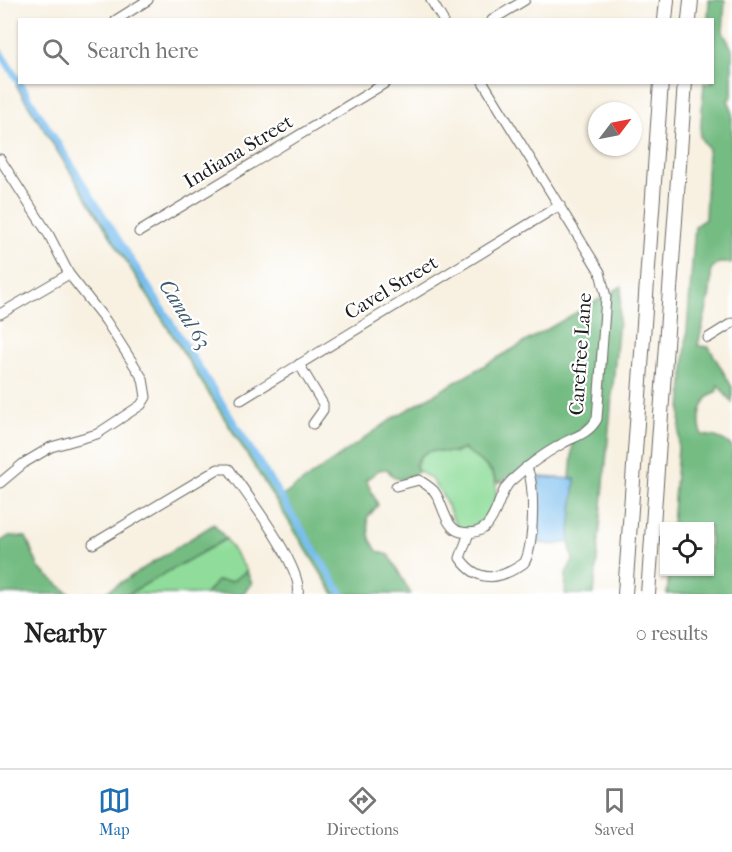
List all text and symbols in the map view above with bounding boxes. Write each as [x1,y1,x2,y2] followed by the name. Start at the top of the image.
[18,18,714,84] search box
[39,35,72,68] icon: search
[87,38,199,64] text: Search here
[588,102,642,156] north arrow
[179,110,297,193] street label: Indiana Street
[341,251,442,324] street label: Cavel Street
[154,275,216,353] water label: Canal 63
[565,292,596,416] street label: Carefree Lane
[660,522,714,576] map controls
[660,522,714,576] button: locate
[24,618,106,649] text: Nearby
[636,622,708,645] text: 0 results
[98,784,131,839] tab: Map
[327,784,399,839] tab: Directions
[594,784,634,839] tab: Saved

